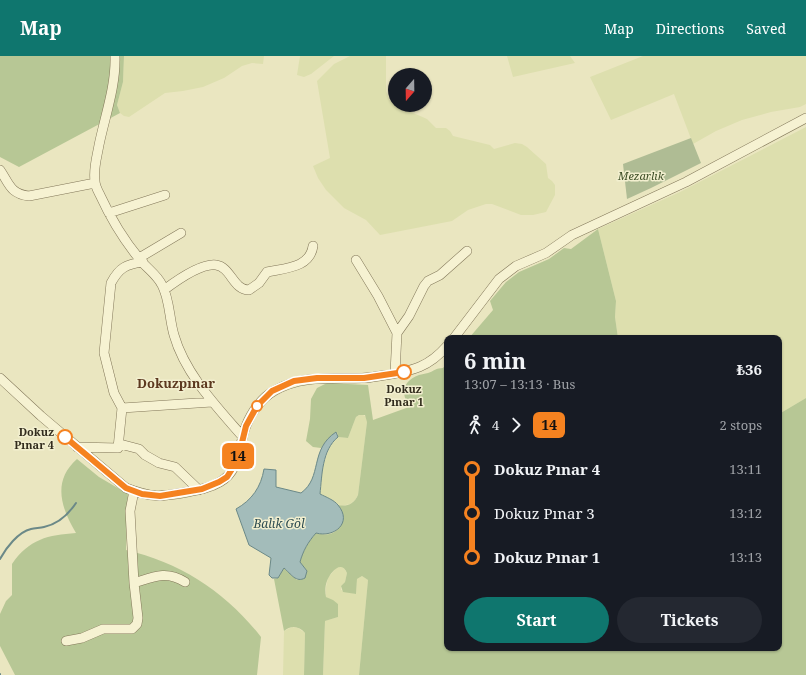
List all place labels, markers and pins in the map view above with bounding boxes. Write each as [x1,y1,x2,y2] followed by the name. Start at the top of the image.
[396,364,412,380] marker: Dokuz Pınar 1
[384,381,424,409] place label: Dokuz Pınar 1
[251,400,263,412] unlabelled marker
[14,424,54,452] place label: Dokuz Pınar 4
[57,429,73,445] marker: Dokuz Pınar 4

